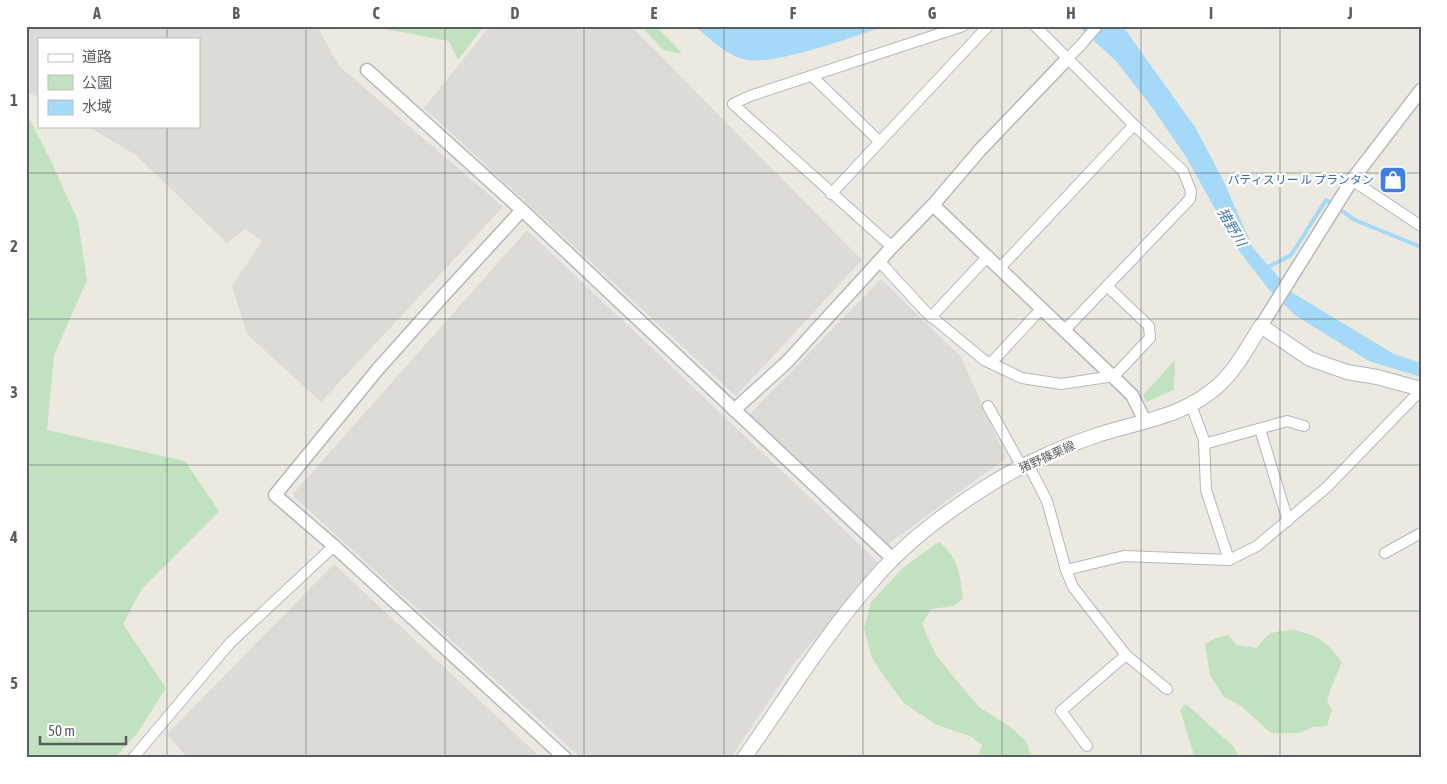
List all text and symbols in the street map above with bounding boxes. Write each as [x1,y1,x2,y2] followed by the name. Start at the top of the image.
[92,4,101,22] text: A
[232,4,240,22] text: B
[372,4,380,22] text: C
[511,4,520,22] text: D
[651,4,658,22] text: E
[790,4,797,22] text: F
[928,4,937,22] text: G
[1066,4,1076,22] text: H
[1209,4,1213,22] text: I
[1346,4,1353,22] text: J
[38,38,200,128] legend
[82,48,112,65] text: 道路
[82,74,112,91] text: 公園
[10,91,18,109] text: 1
[82,98,112,115] text: 水域
[1378,165,1408,195] shop icon: パティスリー ル プランタン
[1227,173,1374,187] place label: パティスリー ル プランタン
[1214,205,1251,251] water label: 猪野川
[10,237,18,255] text: 2
[10,383,18,401] text: 3
[1017,438,1077,476] street label: 猪野篠栗線
[9,528,18,546] text: 4
[10,674,18,692] text: 5
[40,714,126,746] scale bar
[48,722,75,739] text: 50 m

